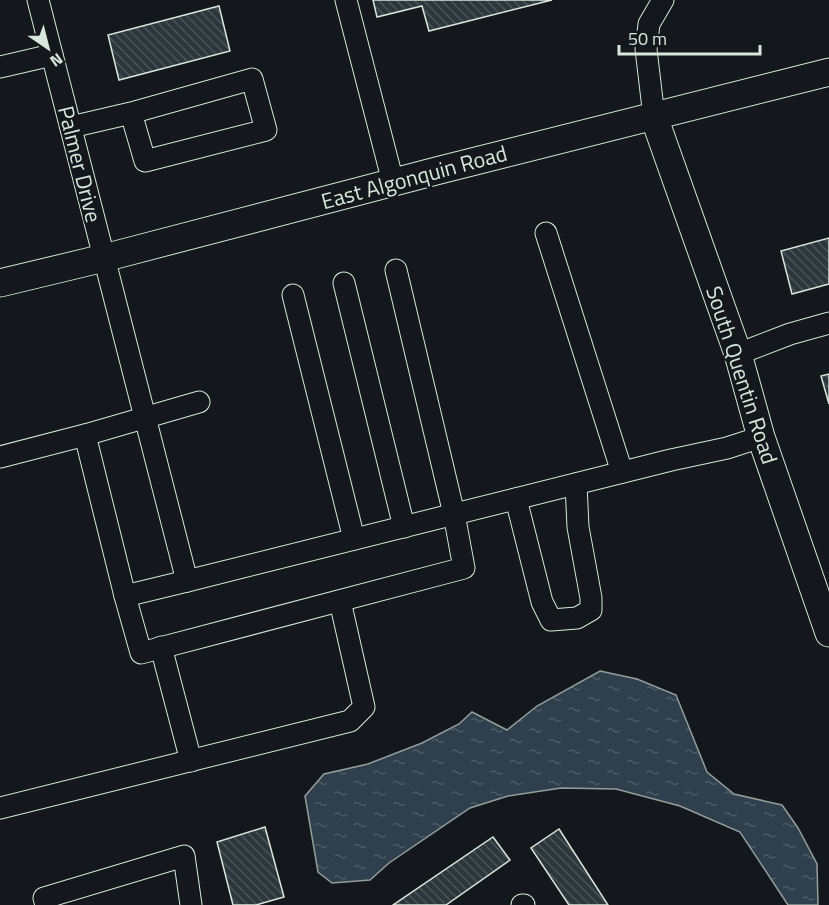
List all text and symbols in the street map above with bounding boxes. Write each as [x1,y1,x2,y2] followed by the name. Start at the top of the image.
[18,18,78,78] north arrow
[619,18,760,56] scale bar
[628,25,667,52] text: 50 m
[45,47,68,73] text: N
[49,102,111,226] street label: Palmer Drive
[317,136,511,218] street label: East Algonquin Road
[697,282,787,468] street label: South Quentin Road

